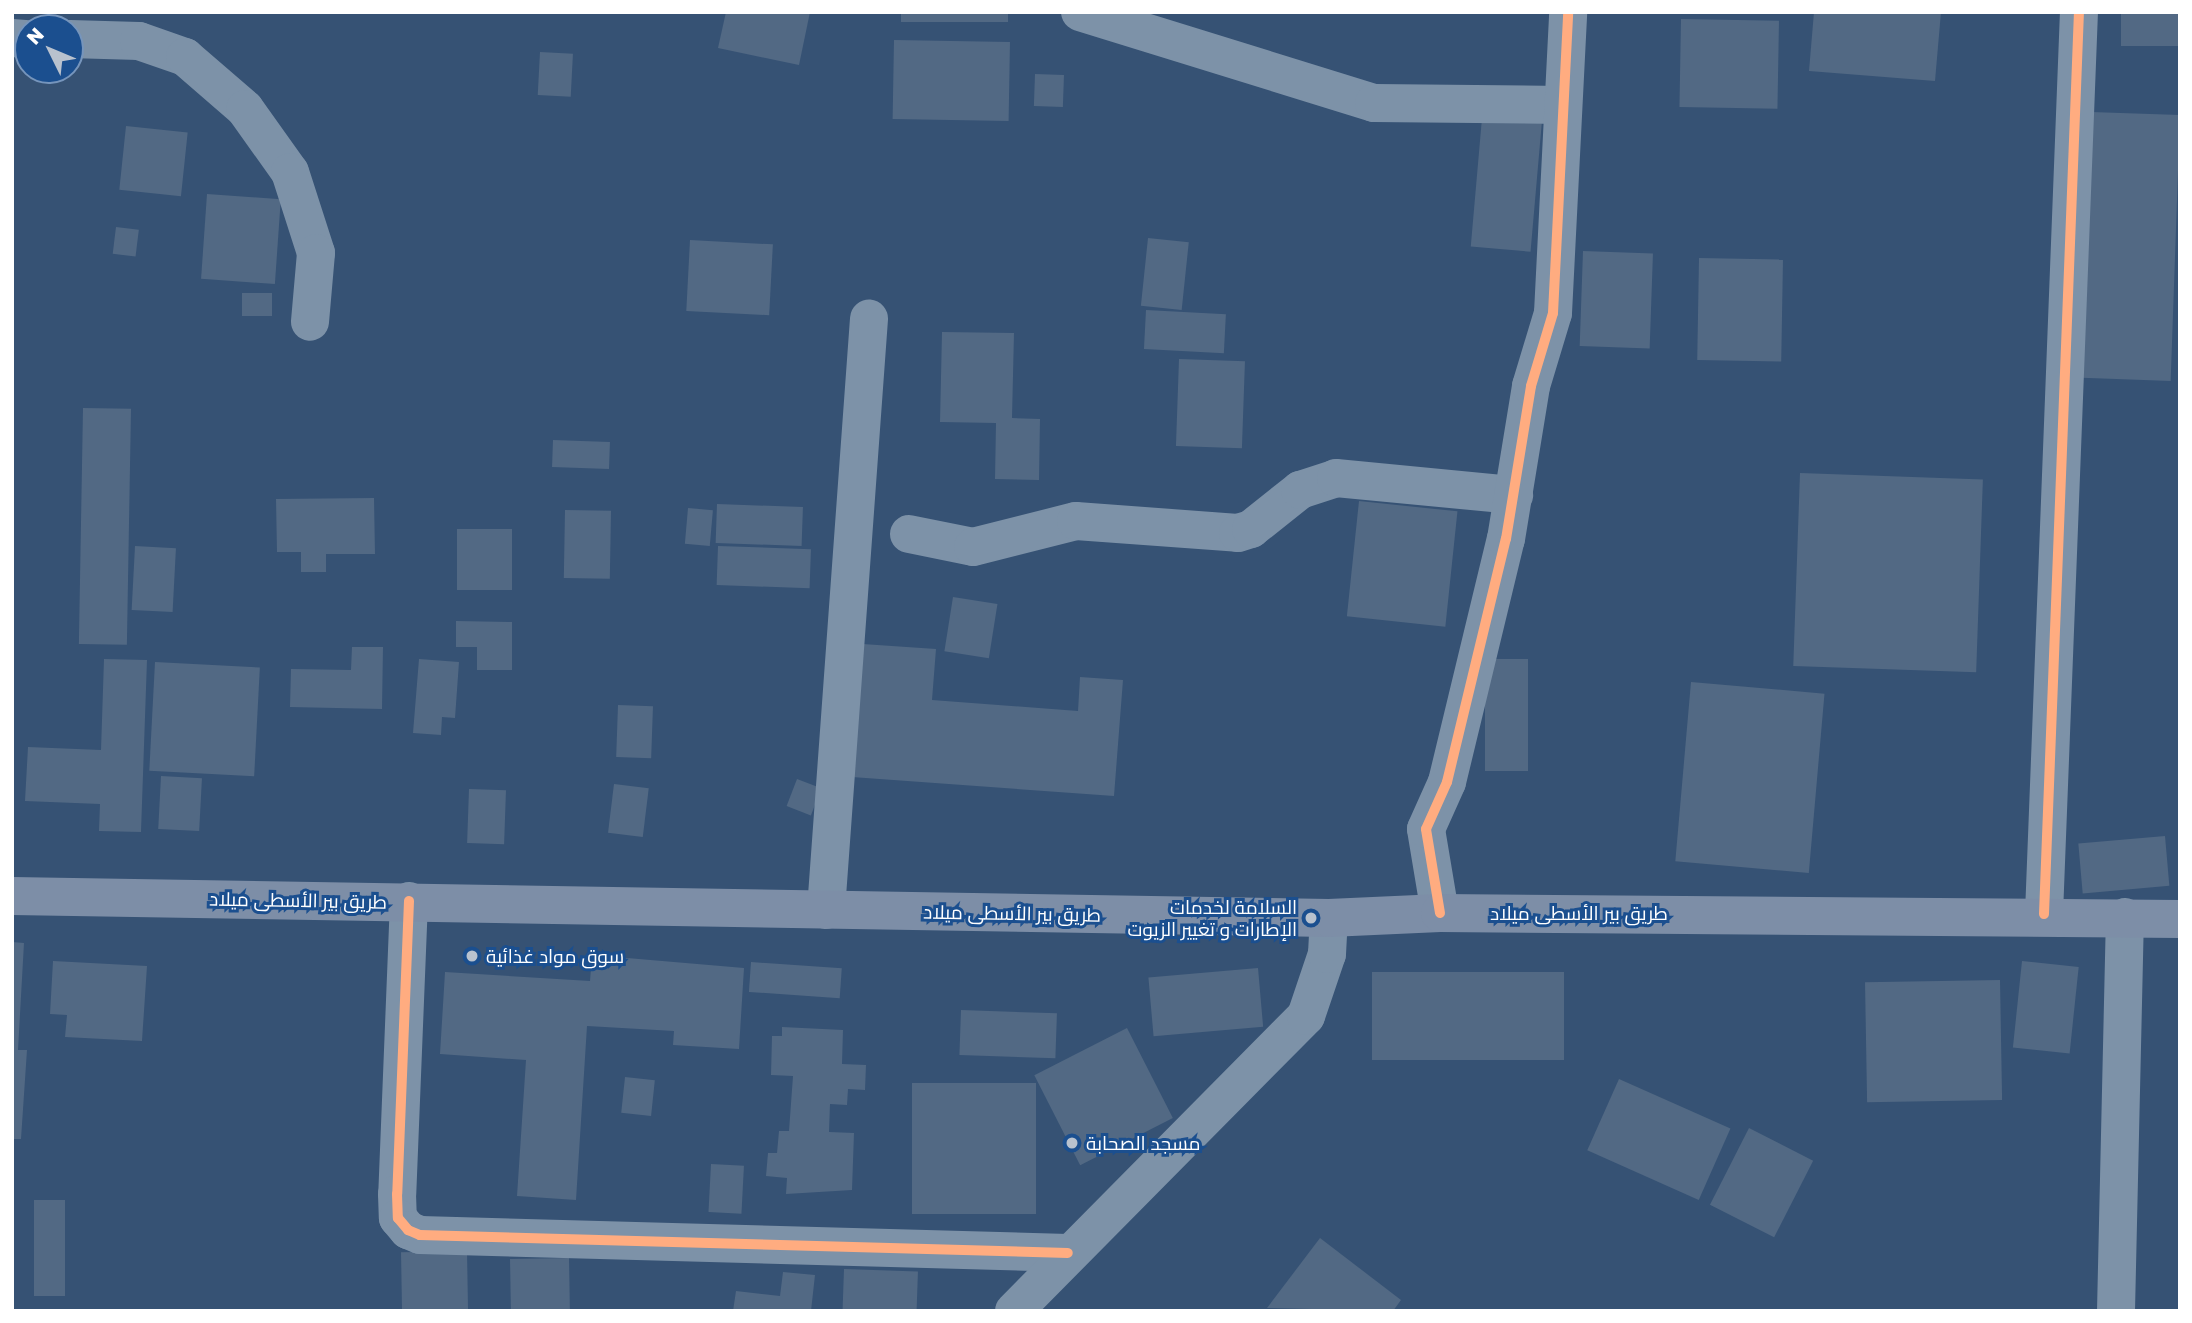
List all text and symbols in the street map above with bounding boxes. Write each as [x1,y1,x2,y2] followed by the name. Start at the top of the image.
[14,14,84,84] north arrow
[21,23,48,49] text: N
[209,887,387,913] street label: طريق بير الأسطى ميلاد
[1128,896,1297,940] place label: السلامة لخدمات الإطارات و تغيير الزيوت
[923,900,1101,926] street label: طريق بير الأسطى ميلاد
[1490,902,1668,924] street label: طريق بير الأسطى ميلاد
[1303,910,1319,926] marker: السلامة لخدمات الإطارات و تغيير الزيوت
[486,945,624,967] place label: سوق مواد غذائية
[464,948,480,964] marker: سوق مواد غذائية
[1086,1132,1201,1154] place label: مسجد الصحابة
[1064,1135,1080,1151] marker: مسجد الصحابة

